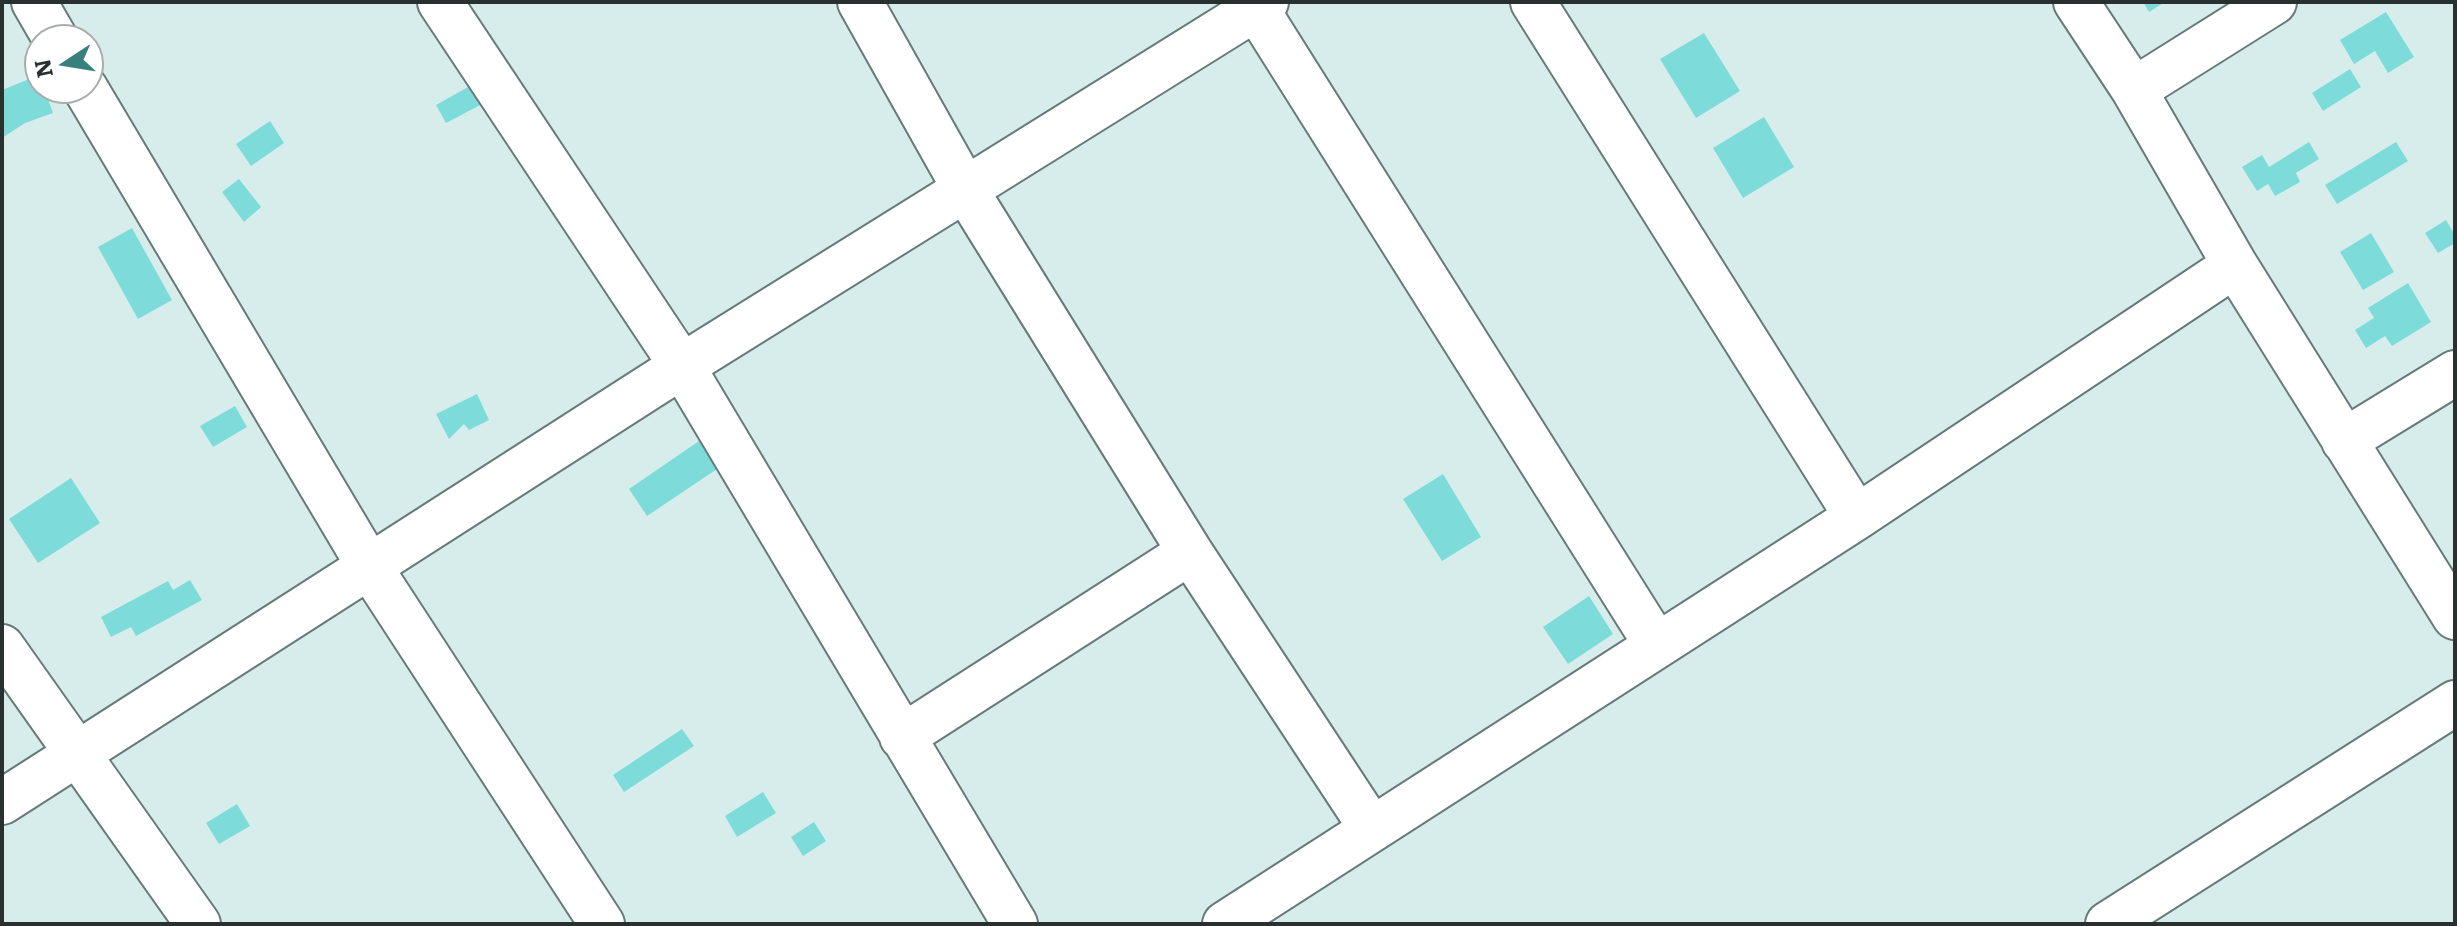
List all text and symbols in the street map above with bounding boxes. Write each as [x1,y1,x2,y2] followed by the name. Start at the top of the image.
[24,24,104,104] north arrow
[24,56,60,81] text: N

